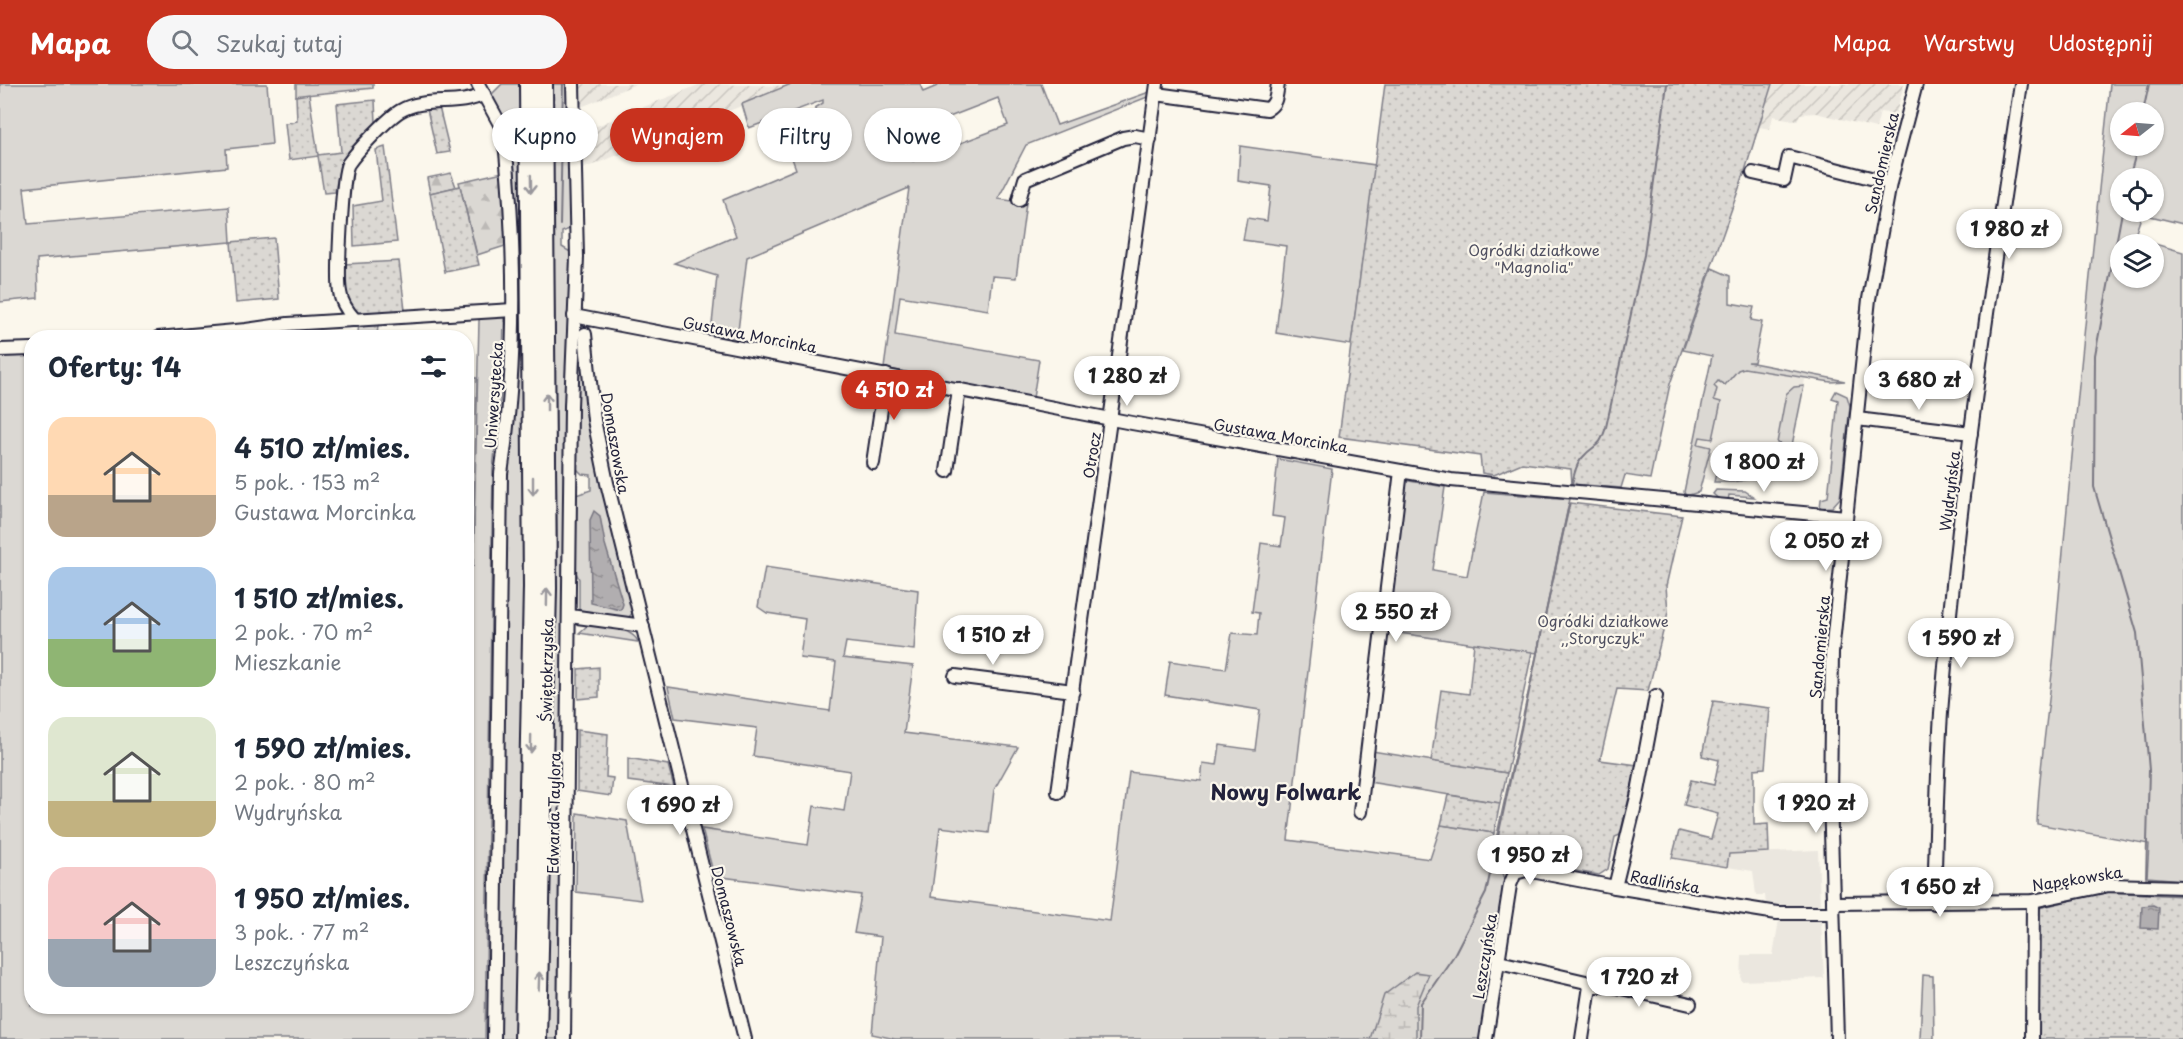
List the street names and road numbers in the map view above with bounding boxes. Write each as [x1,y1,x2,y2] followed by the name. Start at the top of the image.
[1858,109,1904,216] street label: Sandomierska
[681,310,820,358] street label: Gustawa Morcinka
[478,340,508,449] street label: Uniwersytecka
[596,391,636,496] street label: Domaszowska
[1212,412,1351,458] street label: Gustawa Morcinka
[1076,430,1106,480] street label: Otrocz
[1933,449,1965,533] street label: Wydryńska
[1803,594,1835,700] street label: Sandomierska
[534,617,558,722] street label: Świętokrzyska
[540,751,566,874] street label: Edwarda Taylora
[2030,859,2125,897] street label: Napękowska
[706,863,754,969] street label: Domaszowska
[1628,864,1702,899] street label: Radlińska
[1466,911,1502,1000] street label: Leszczyńska

